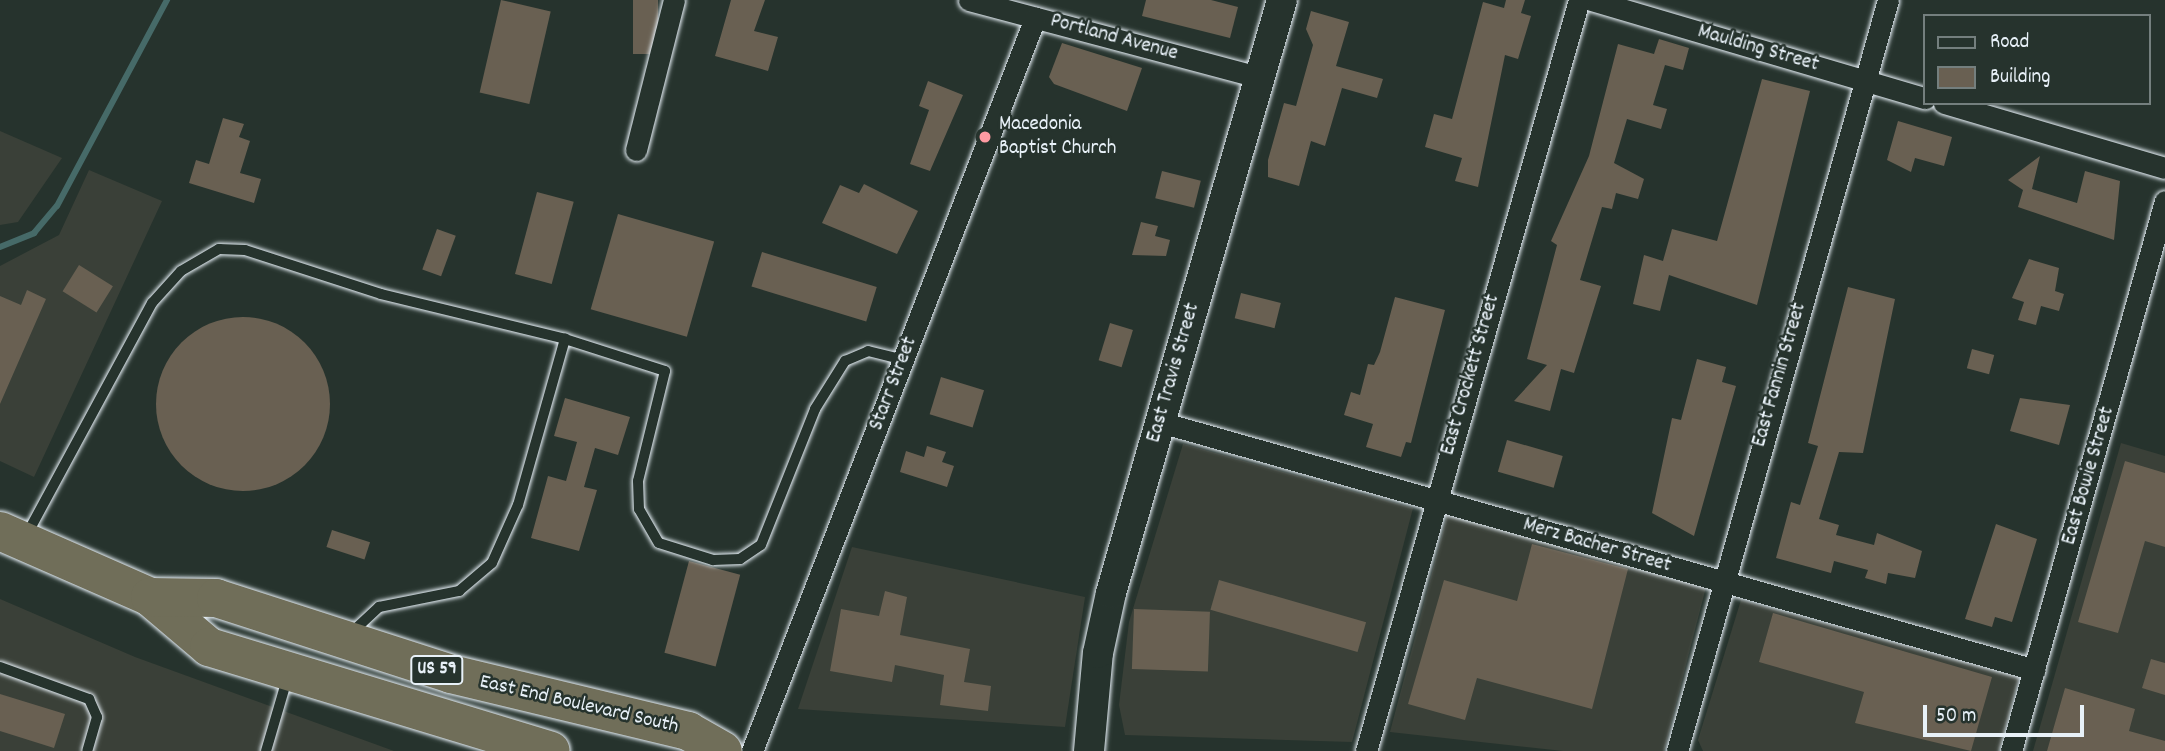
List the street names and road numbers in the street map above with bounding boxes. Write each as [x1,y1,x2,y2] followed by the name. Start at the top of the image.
[1047,9,1181,67] street label: Portland Avenue
[1695,20,1821,78] street label: Maulding Street
[1436,292,1506,458] street label: East Crockett Street
[1142,300,1206,446] street label: East Travis Street
[1747,300,1813,450] street label: East Fannin Street
[865,334,923,434] street label: Starr Street
[2057,404,2121,548] street label: East Bowie Street
[1520,513,1674,579] street label: Merz Bacher Street
[409,654,465,685] road number: US 59
[477,670,681,740] street label: East End Boulevard South

